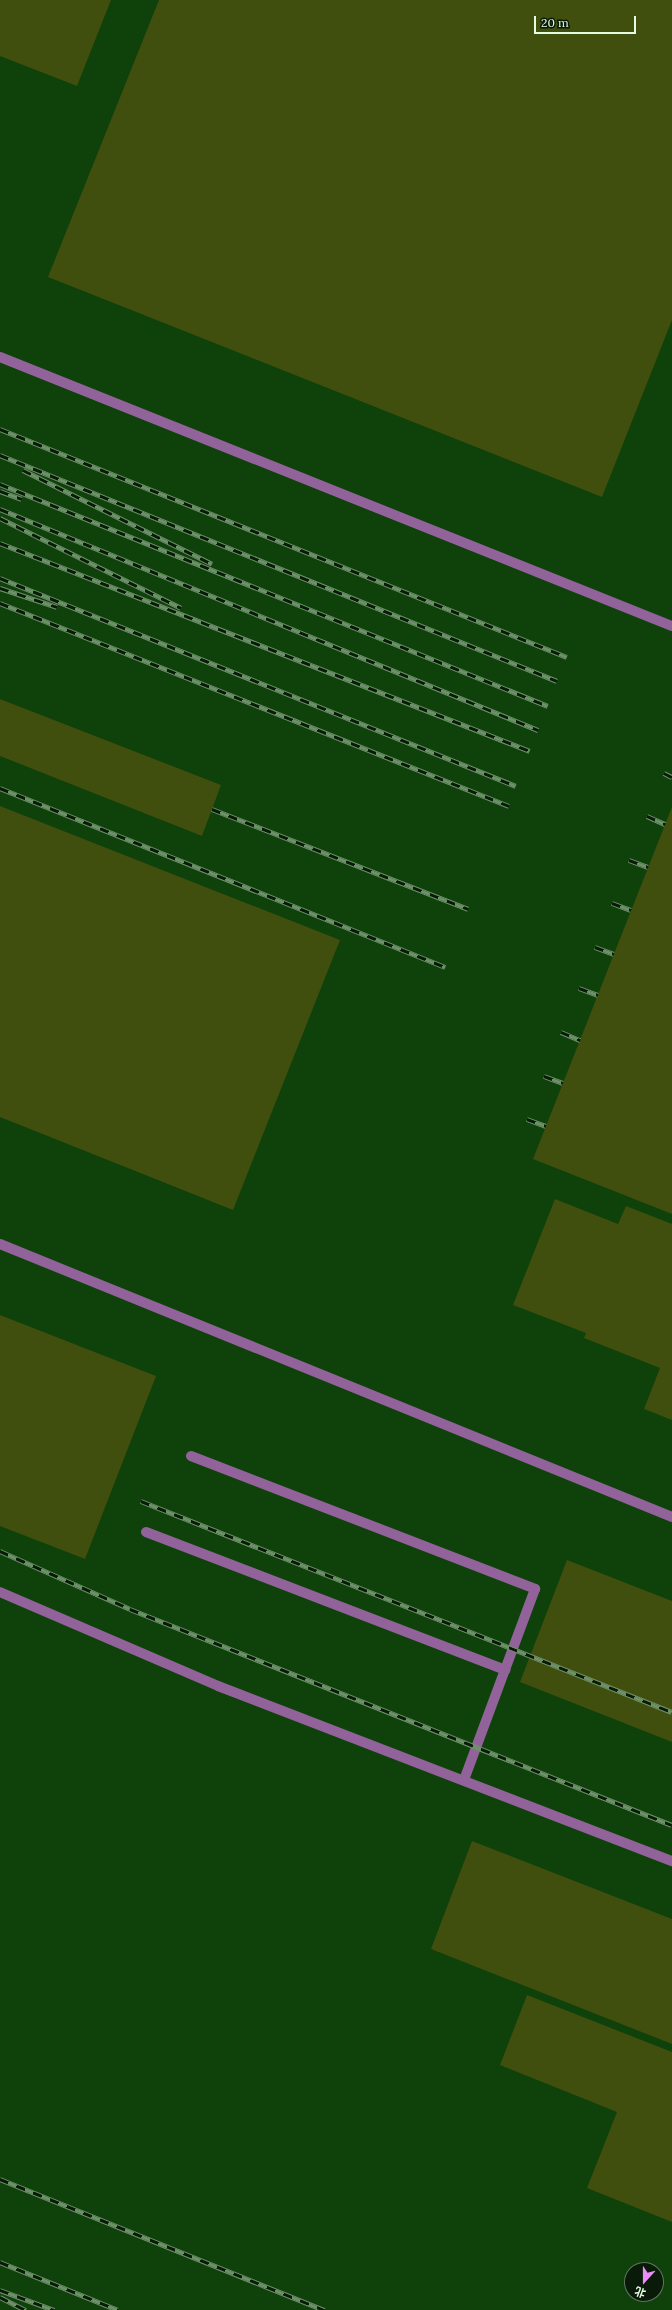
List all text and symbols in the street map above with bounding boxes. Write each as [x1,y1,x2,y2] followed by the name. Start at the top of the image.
[536,8,638,34] scale bar
[541,15,569,30] text: 20 m
[624,2262,664,2302] north arrow
[632,2284,648,2301] text: 北

